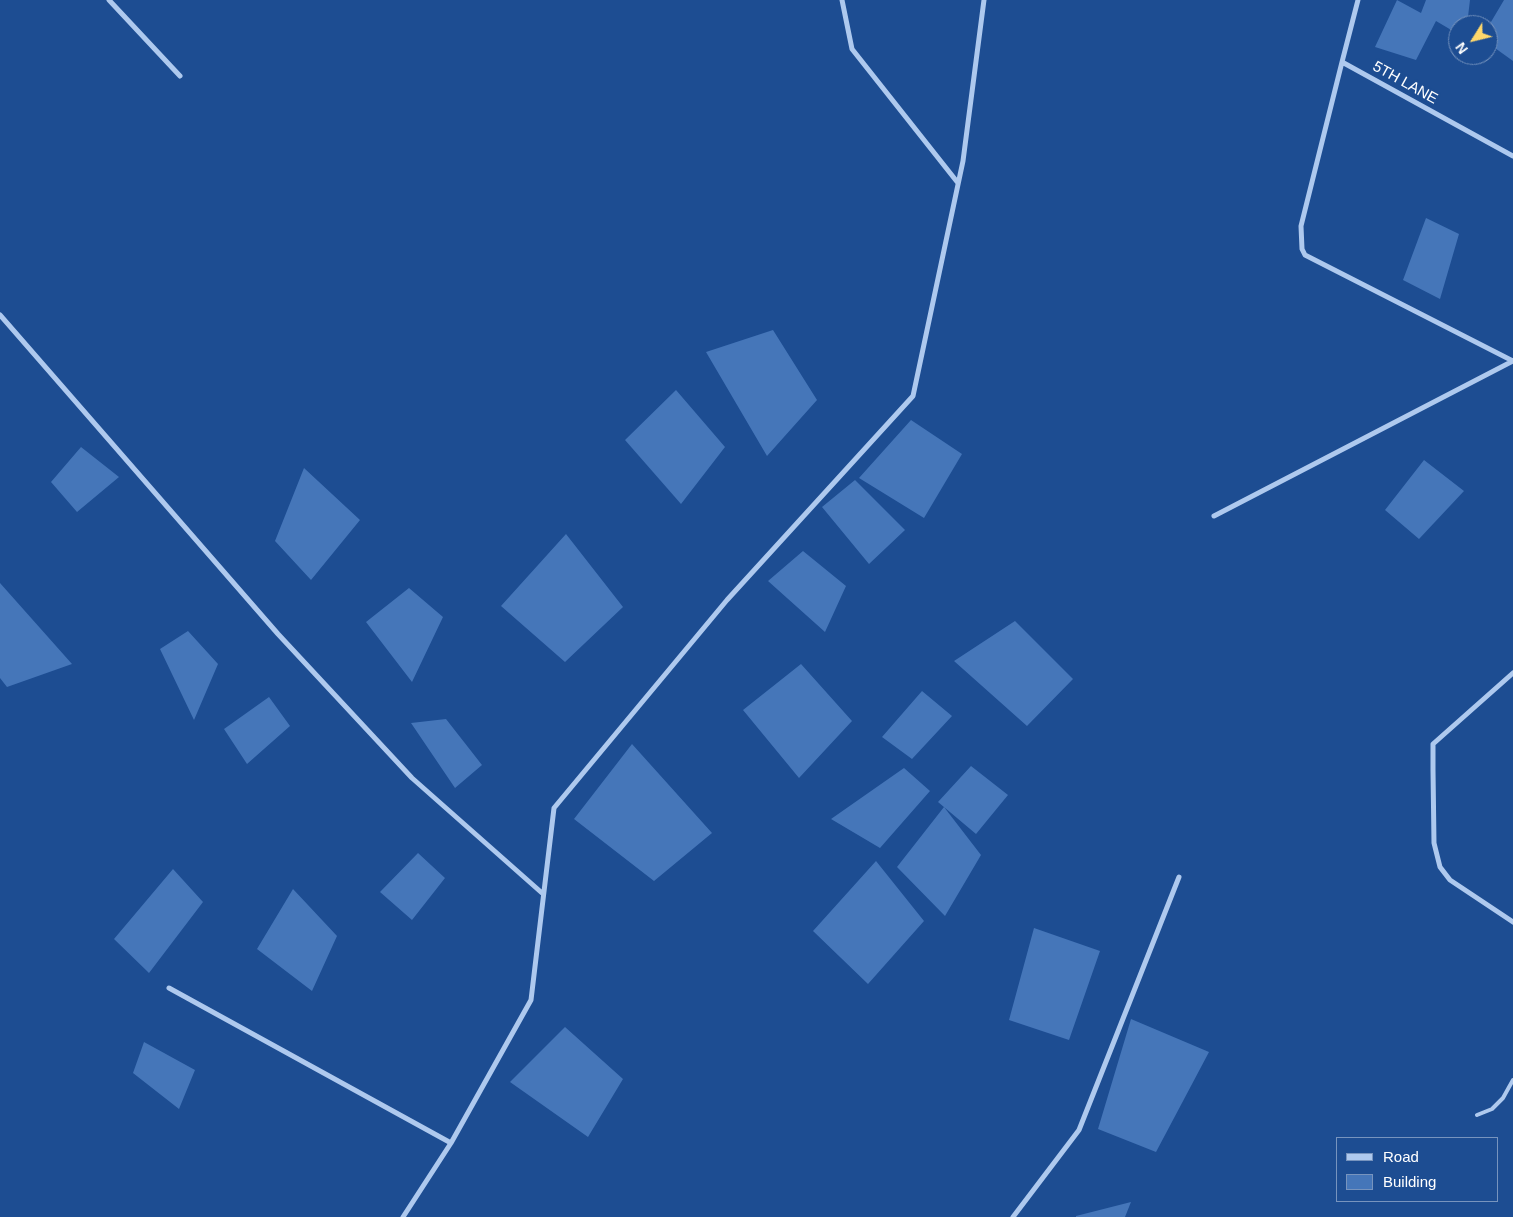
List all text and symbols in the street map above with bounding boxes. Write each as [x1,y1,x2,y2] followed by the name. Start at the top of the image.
[1448,15,1498,65] north arrow
[1452,39,1471,57] text: N
[1369,58,1441,108] street label: 5TH LANE
[1336,1137,1498,1202] legend
[1383,1148,1419,1165] text: Road
[1383,1173,1436,1190] text: Building

